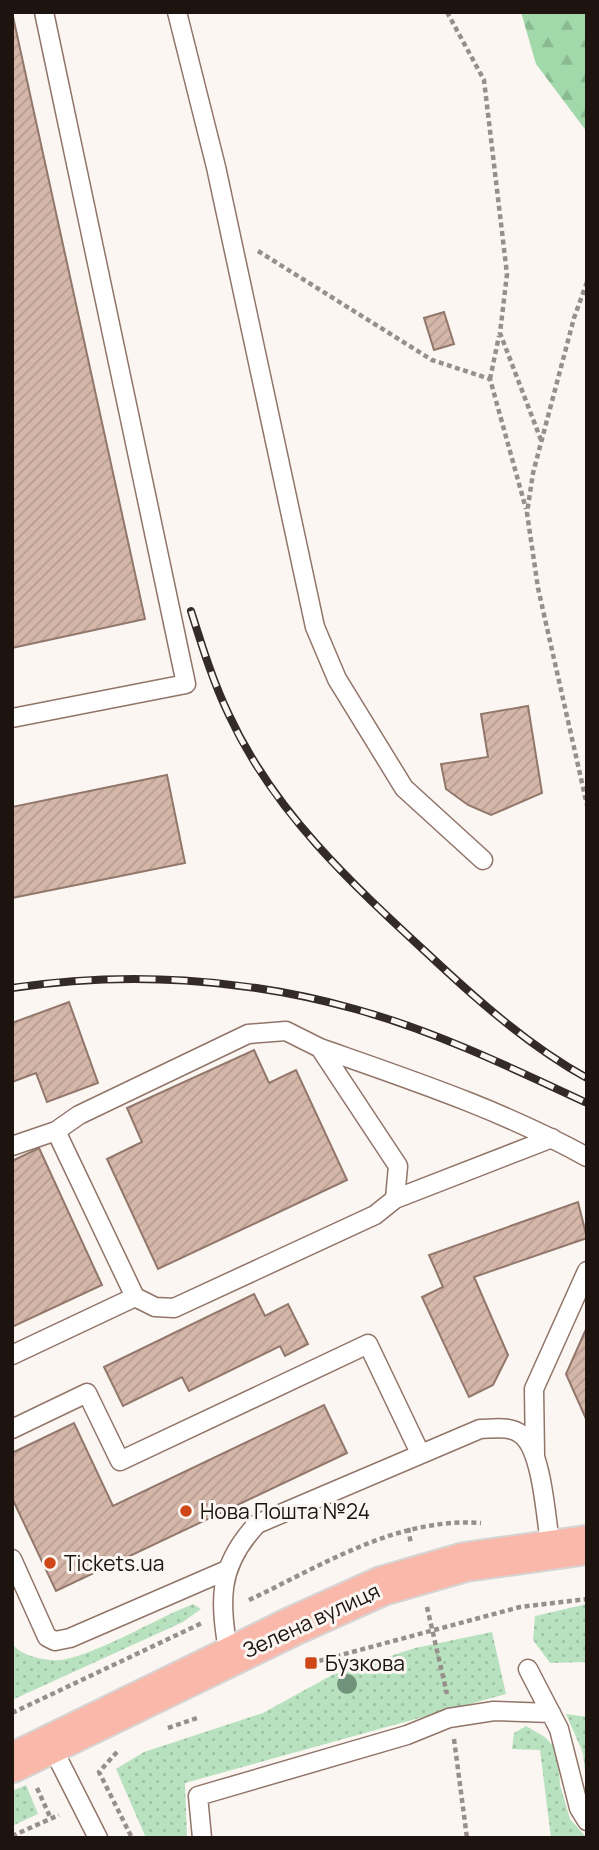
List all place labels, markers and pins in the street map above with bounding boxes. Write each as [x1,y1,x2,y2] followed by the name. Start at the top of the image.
[200,1497,370,1525] place label: Нова Пошта №24
[178,1503,194,1519] marker: Нова Пошта №24
[64,1549,164,1577] place label: Tickets.ua
[42,1555,58,1571] marker: Tickets.ua
[325,1649,405,1677] place label: Бузкова
[303,1655,319,1671] marker: Бузкова

